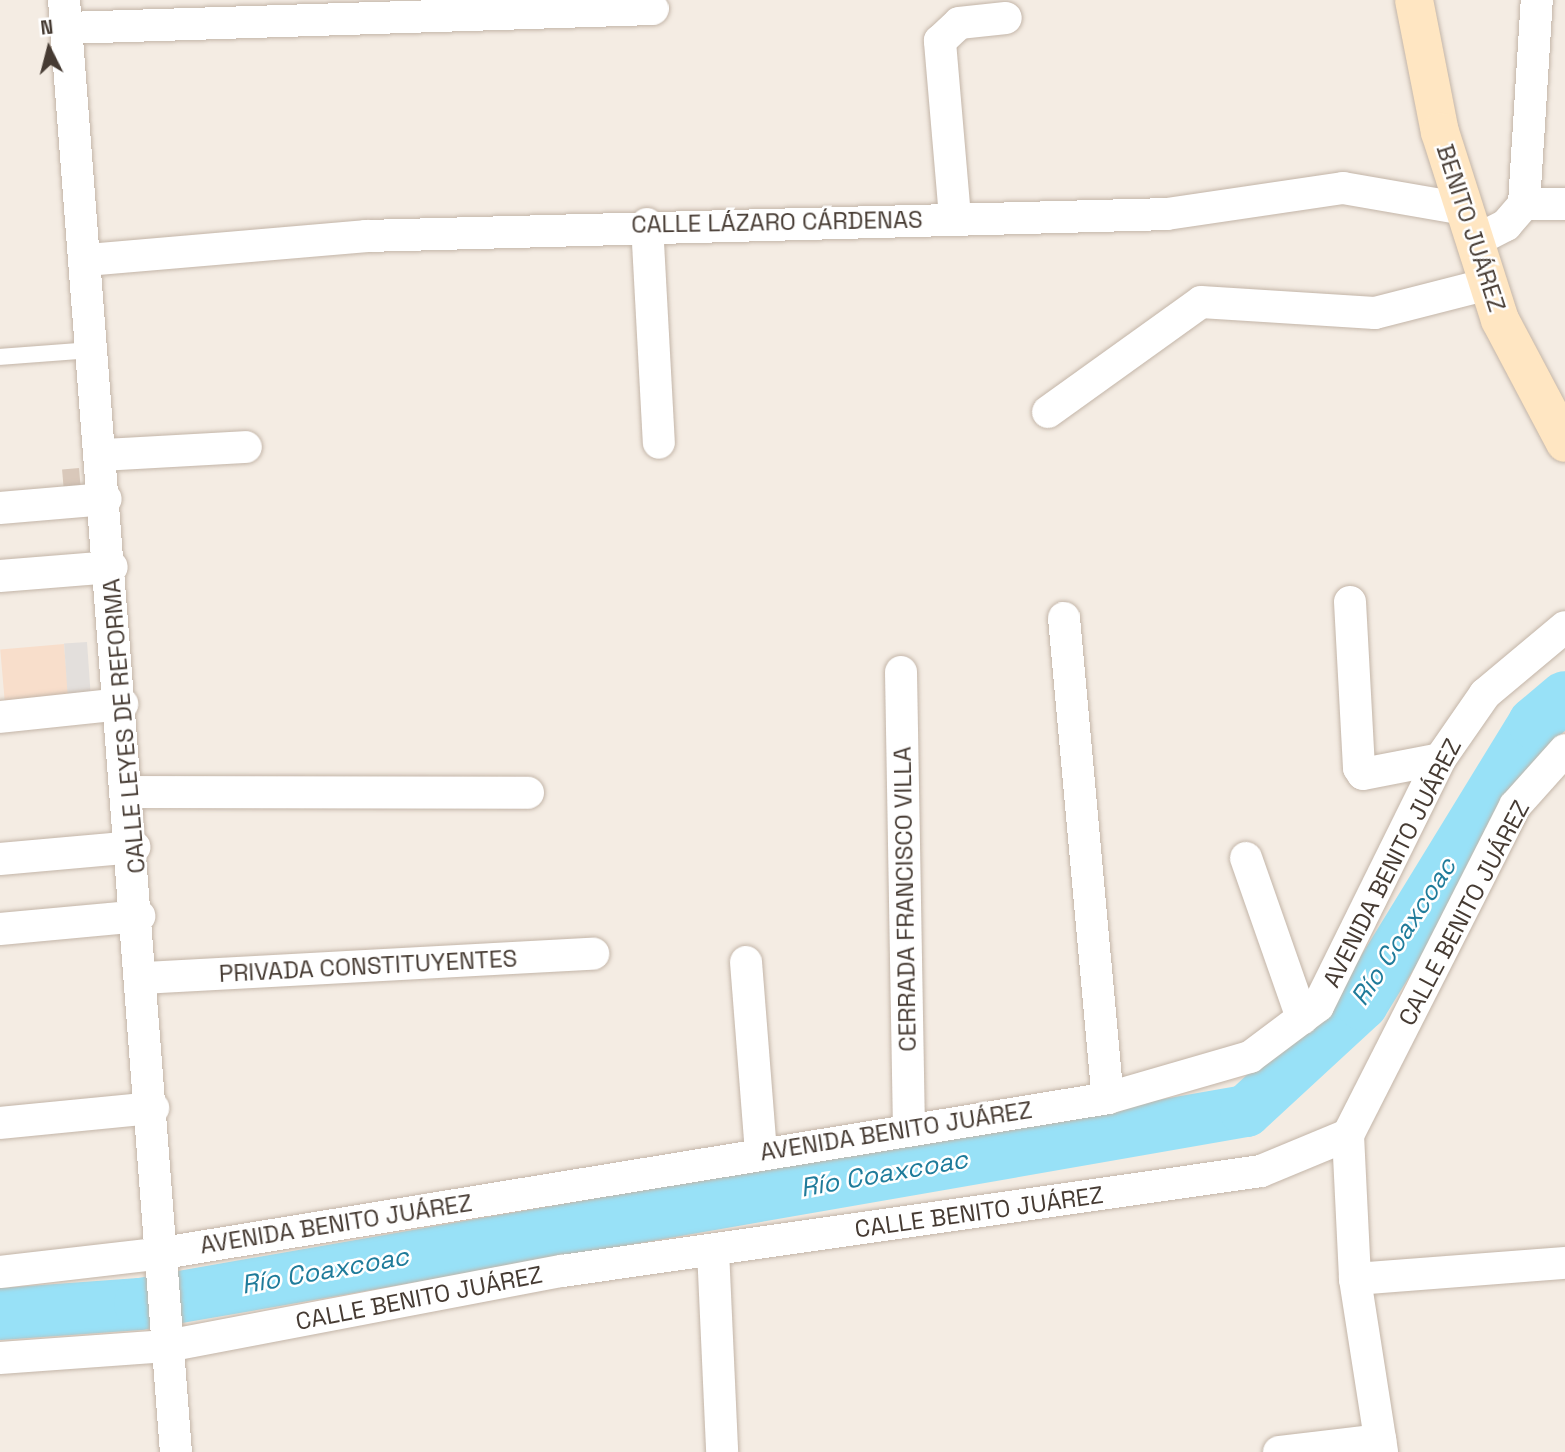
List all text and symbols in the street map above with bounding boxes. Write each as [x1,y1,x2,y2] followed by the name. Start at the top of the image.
[14,14,84,84] north arrow
[39,15,54,41] text: N
[1430,141,1512,315] street label: BENITO JUÁREZ
[631,205,923,239] street label: CALLE LÁZARO CÁRDENAS
[97,577,151,875] street label: CALLE LEYES DE REFORMA
[1317,734,1467,992] street label: AVENIDA BENITO JUÁREZ
[888,746,922,1052] street label: CERRADA FRANCISCO VILLA
[1392,796,1536,1030] street label: CALLE BENITO JUÁREZ
[1345,852,1463,1012] water label: Río Coaxcoac
[218,944,518,988] street label: PRIVADA CONSTITUYENTES
[758,1095,1034,1167] street label: AVENIDA BENITO JUÁREZ
[798,1144,970,1204] water label: Río Coaxcoac
[853,1180,1105,1244] street label: CALLE BENITO JUÁREZ
[198,1188,474,1260] street label: AVENIDA BENITO JUÁREZ
[239,1241,411,1301] water label: Río Coaxcoac
[293,1260,545,1336] street label: CALLE BENITO JUÁREZ

